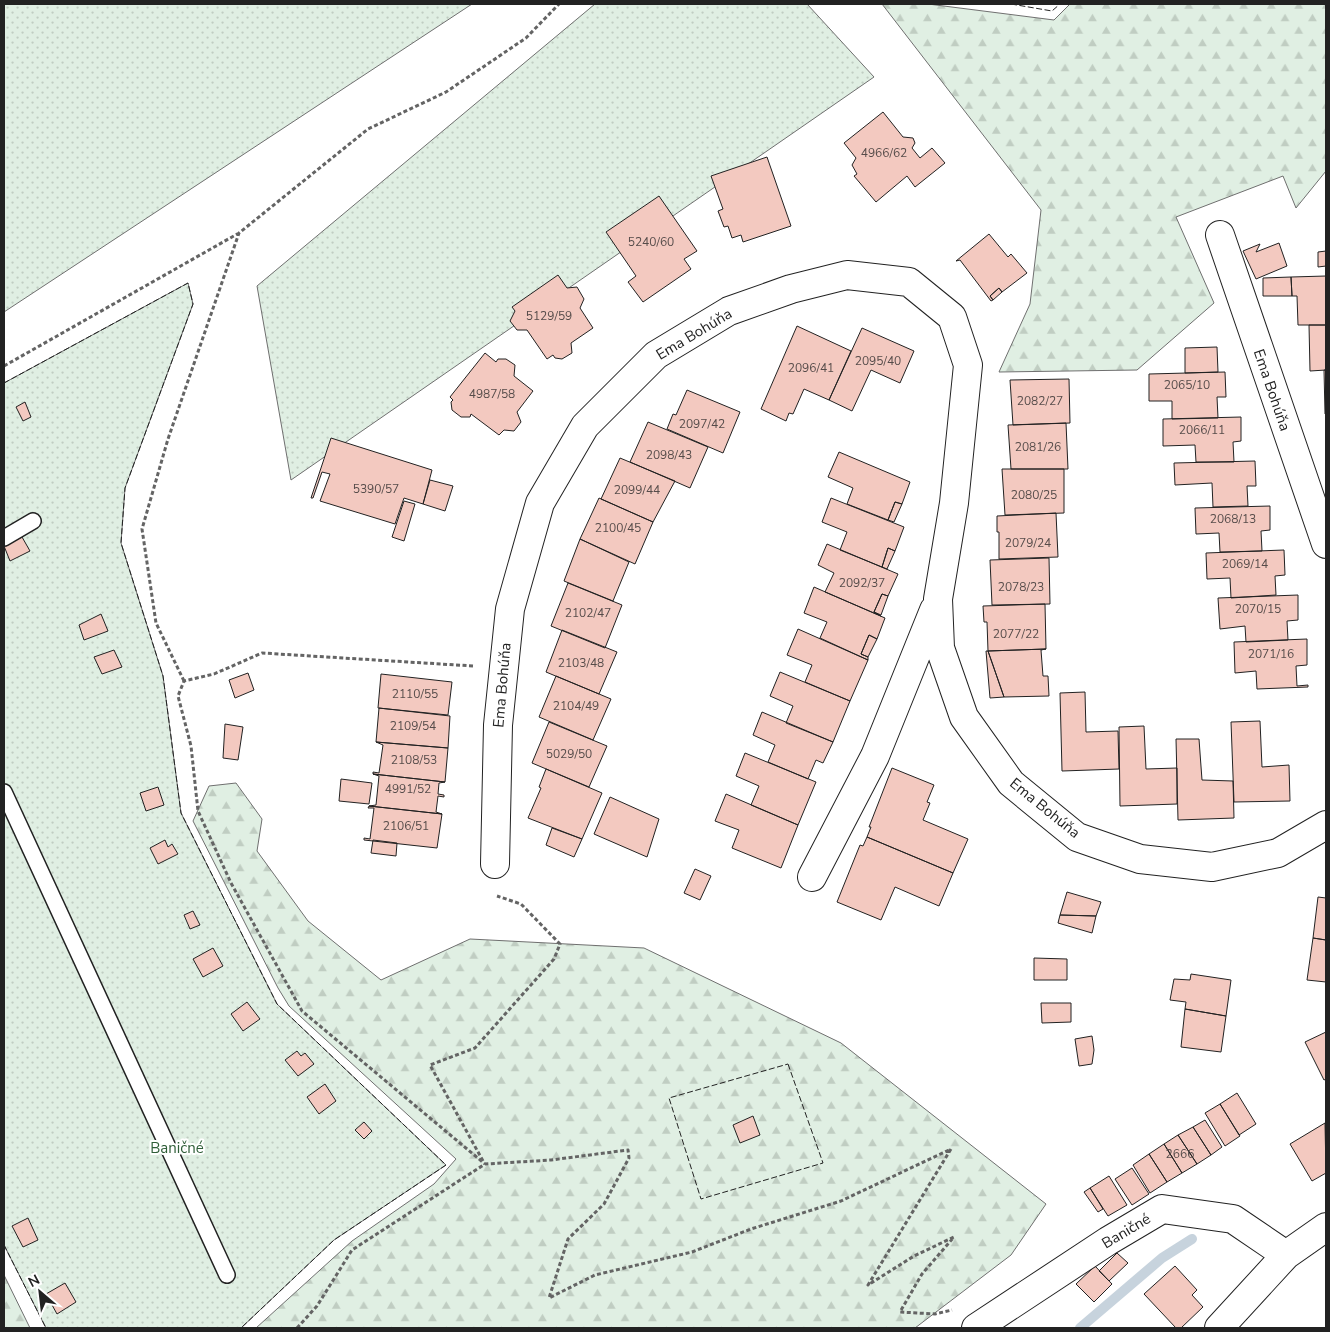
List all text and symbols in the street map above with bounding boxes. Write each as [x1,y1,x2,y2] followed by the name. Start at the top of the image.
[861,145,907,161] house number: 4966/62
[628,234,674,250] house number: 5240/60
[652,303,736,365] street label: Ema Bohúňa
[526,308,572,324] house number: 5129/59
[1249,346,1295,434] street label: Ema Bohúňa
[855,353,901,369] house number: 2095/40
[788,360,834,376] house number: 2096/41
[1164,377,1210,393] house number: 2065/10
[469,386,515,402] house number: 4987/58
[1017,393,1063,409] house number: 2082/27
[679,416,725,432] house number: 2097/42
[1179,422,1225,438] house number: 2066/11
[1015,439,1061,455] house number: 2081/26
[646,447,692,463] house number: 2098/43
[353,481,399,497] house number: 5390/57
[614,482,660,498] house number: 2099/44
[1011,487,1057,503] house number: 2080/25
[1210,511,1256,527] house number: 2068/13
[595,520,641,536] house number: 2100/45
[1005,535,1051,551] house number: 2079/24
[1222,556,1268,572] house number: 2069/14
[839,575,885,591] house number: 2092/37
[998,579,1044,595] house number: 2078/23
[1235,601,1281,617] house number: 2070/15
[565,605,611,621] house number: 2102/47
[993,626,1039,642] house number: 2077/22
[488,642,516,728] street label: Ema Bohúňa
[1248,646,1294,662] house number: 2071/16
[558,655,604,671] house number: 2103/48
[392,686,438,702] house number: 2110/55
[553,698,599,714] house number: 2104/49
[390,718,436,734] house number: 2109/54
[546,746,592,762] house number: 5029/50
[391,752,437,768] house number: 2108/53
[1006,773,1084,843] street label: Ema Bohúňa
[385,781,431,797] house number: 4991/52
[383,818,429,834] house number: 2106/51
[150,1138,204,1158] park label: Baničné
[1166,1146,1194,1162] house number: 2666
[1098,1209,1154,1253] street label: Baničné
[15,1267,65,1317] north arrow
[25,1270,43,1292] text: N

